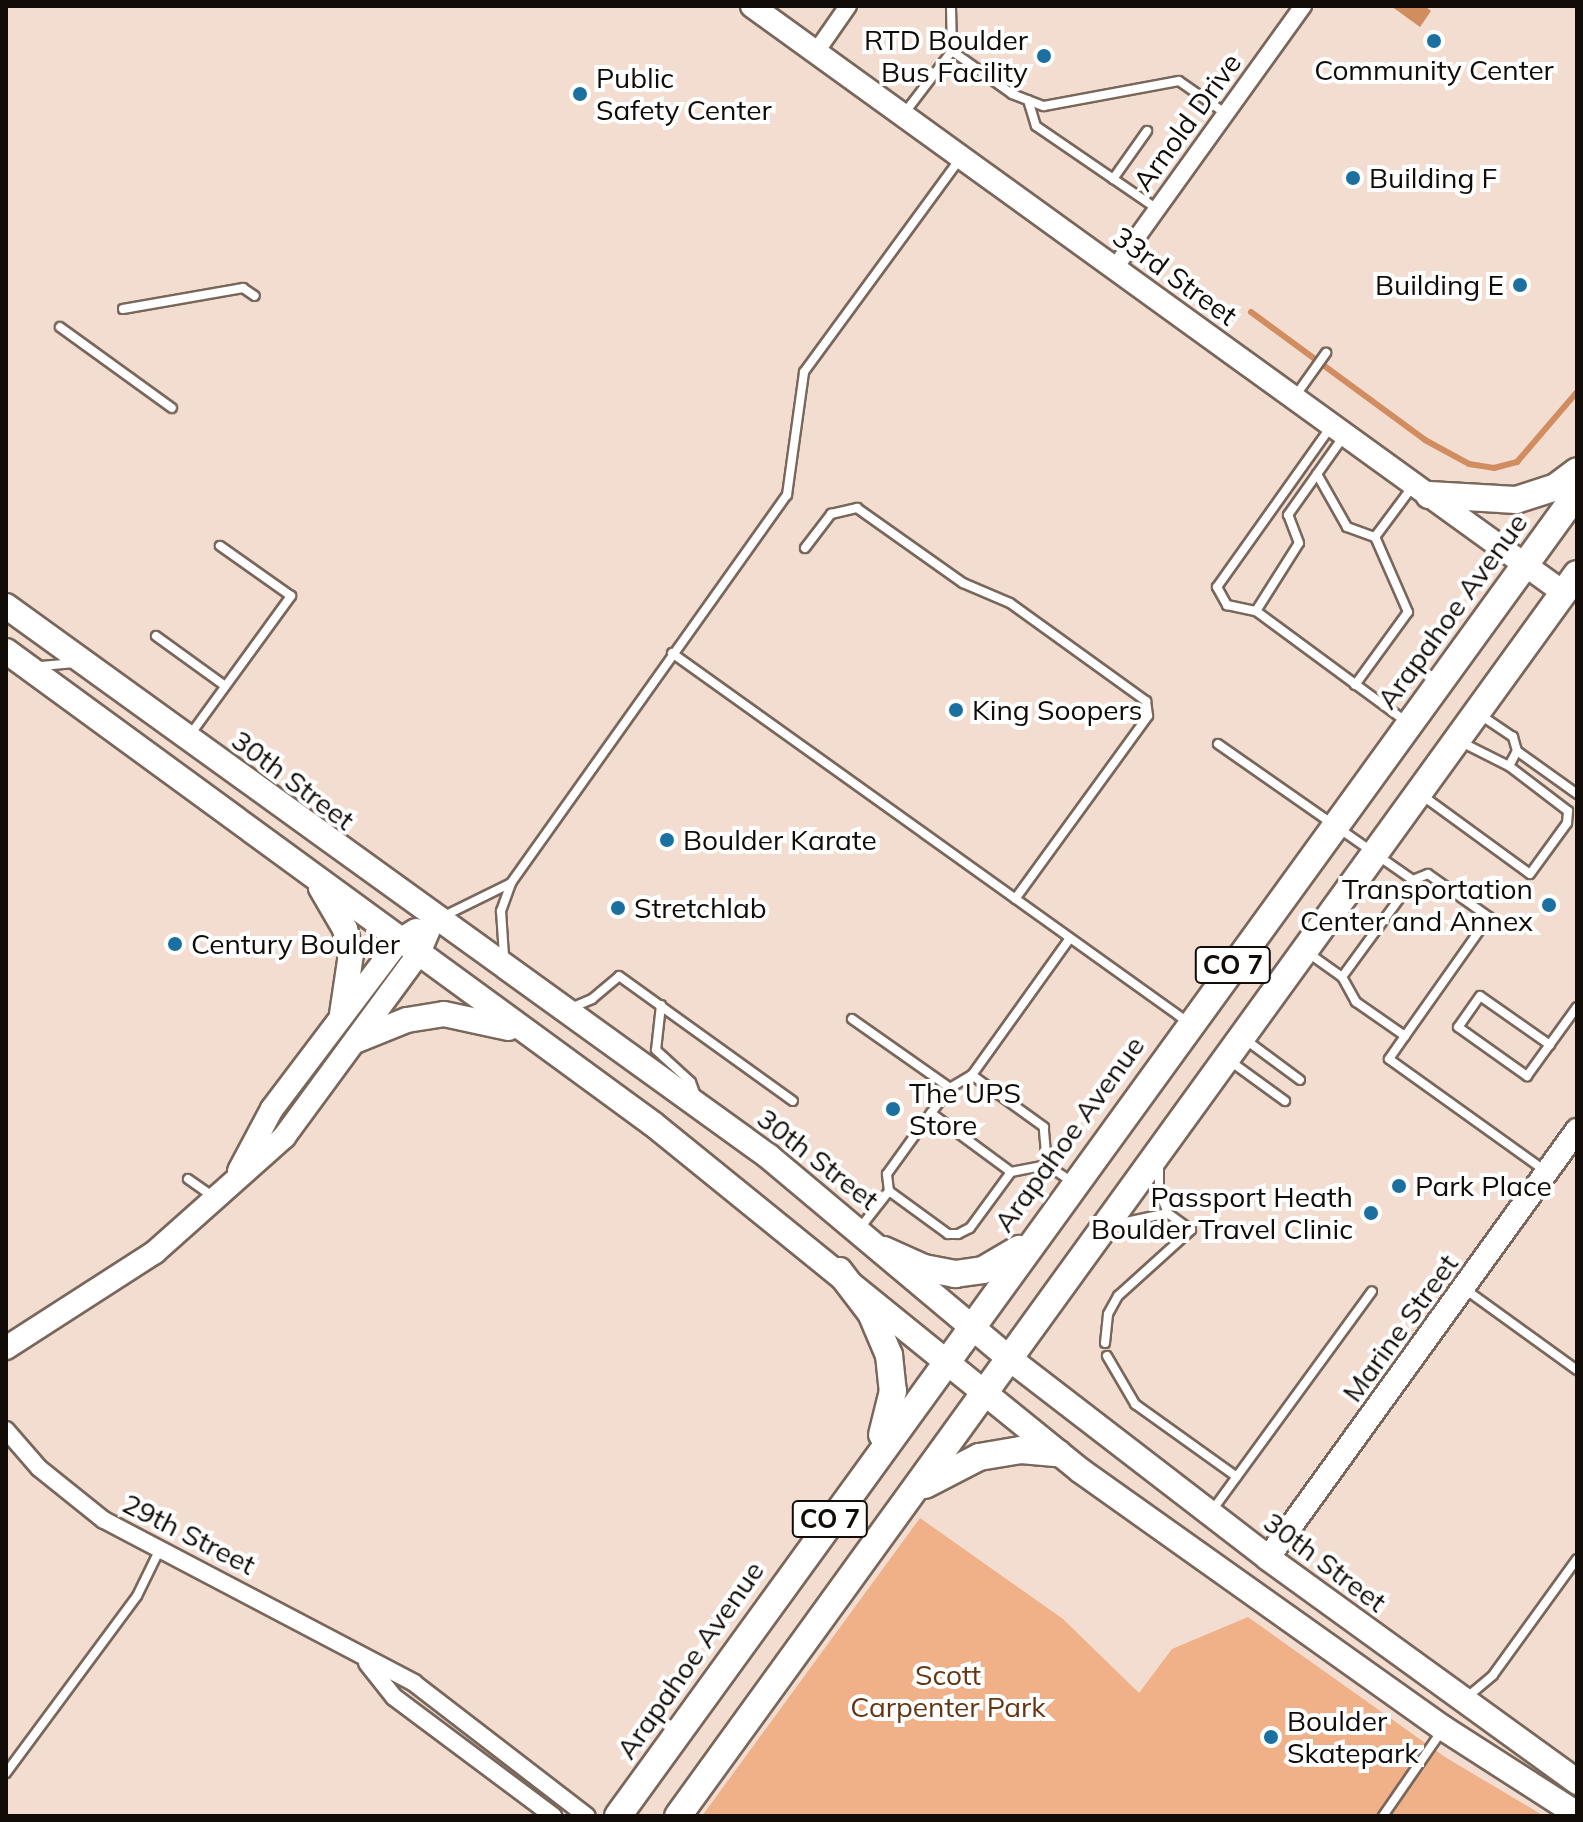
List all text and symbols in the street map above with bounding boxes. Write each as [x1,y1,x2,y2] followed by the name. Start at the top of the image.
[864,23,1028,89] place label: RTD Boulder Bus Facility
[1425,32,1443,50] marker: Community Center
[1035,47,1053,65] marker: RTD Boulder Bus Facility
[1126,47,1248,197] street label: Arnold Drive
[1314,53,1554,87] place label: Community Center
[596,61,772,127] place label: Public Safety Center
[571,85,589,103] marker: Public Safety Center
[1369,161,1497,195] place label: Building F
[1344,169,1362,187] marker: Building F
[1106,220,1244,332] street label: 33rd Street
[1375,268,1504,302] place label: Building E
[1511,276,1529,294] marker: Building E
[1370,507,1534,715] street label: Arapahoe Avenue
[972,693,1142,727] place label: King Soopers
[947,701,965,719] marker: King Soopers
[225,723,361,837] street label: 30th Street
[683,823,877,857] place label: Boulder Karate
[658,831,676,849] marker: Boulder Karate
[1300,872,1533,938] place label: Transportation Center and Annex
[634,891,767,925] place label: Stretchlab
[1540,896,1558,914] marker: Transportation Center and Annex
[609,899,627,917] marker: Stretchlab
[191,927,400,961] place label: Century Boulder
[166,935,184,953] marker: Century Boulder
[1193,943,1273,987] road number: CO 7
[987,1030,1151,1238] street label: Arapahoe Avenue
[909,1076,1021,1142] place label: The UPS Store
[884,1100,902,1118] marker: The UPS Store
[751,1101,885,1217] street label: 30th Street
[1415,1169,1552,1203] place label: Park Place
[1390,1177,1408,1195] marker: Park Place
[1091,1180,1353,1246] place label: Passport Heath Boulder Travel Clinic
[1360,1202,1382,1224] marker: Passport Heath Boulder Travel Clinic
[1335,1248,1465,1408] street label: Marine Street
[117,1486,261,1582] street label: 29th Street
[790,1497,870,1541] road number: CO 7
[1257,1505,1393,1619] street label: 30th Street
[609,1555,771,1765] street label: Arapahoe Avenue
[850,1658,1046,1724] park label: Scott Carpenter Park
[1287,1704,1419,1770] place label: Boulder Skatepark
[1262,1728,1280,1746] marker: Boulder Skatepark

